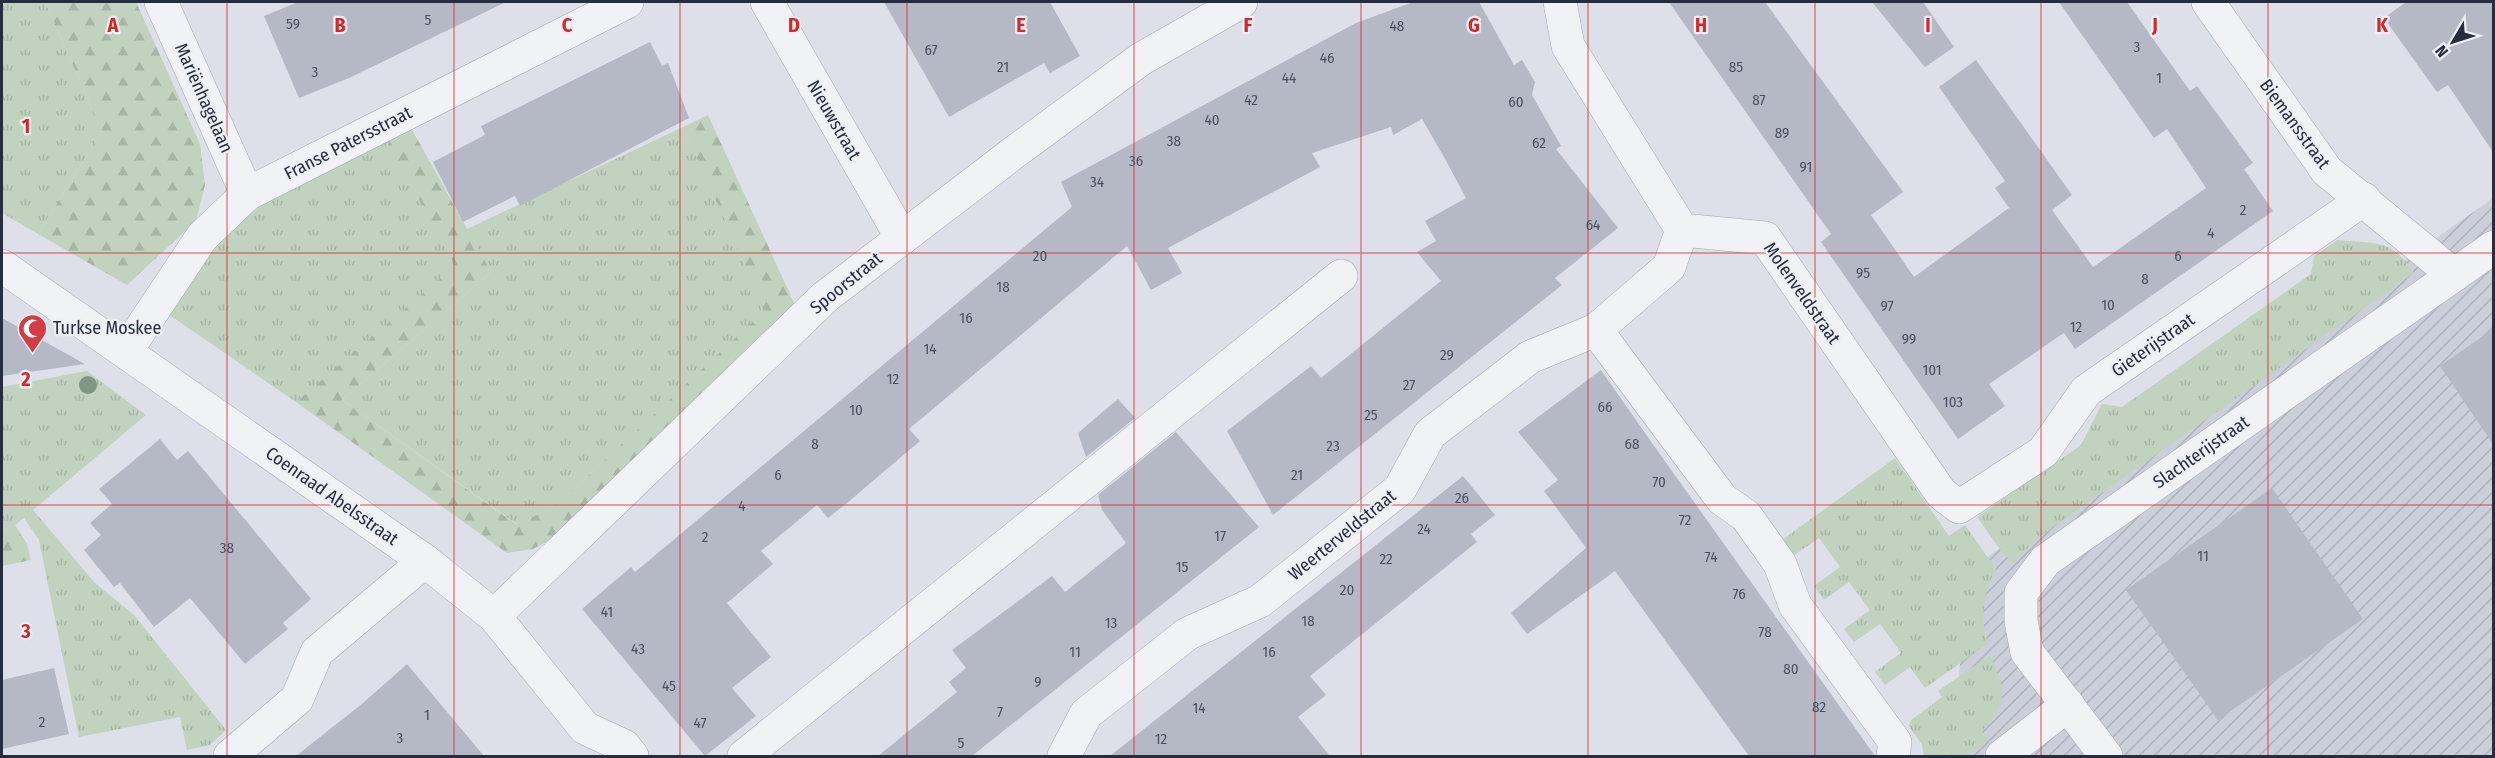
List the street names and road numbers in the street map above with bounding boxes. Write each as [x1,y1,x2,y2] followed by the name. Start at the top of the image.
[170,40,238,156] street label: Mariënhagelaan
[2255,75,2335,173] street label: Biemansstraat
[802,76,866,164] street label: Nieuwstraat
[281,101,416,185] street label: Franse Patersstraat
[1759,238,1845,348] street label: Molenveldstraat
[806,247,887,319] street label: Spoorstraat
[2107,308,2199,382] street label: Gieterijstraat
[2149,411,2253,493] street label: Slachterijstraat
[262,442,403,550] street label: Coenraad Abelsstraat
[1284,485,1400,585] street label: Weerterveldstraat

